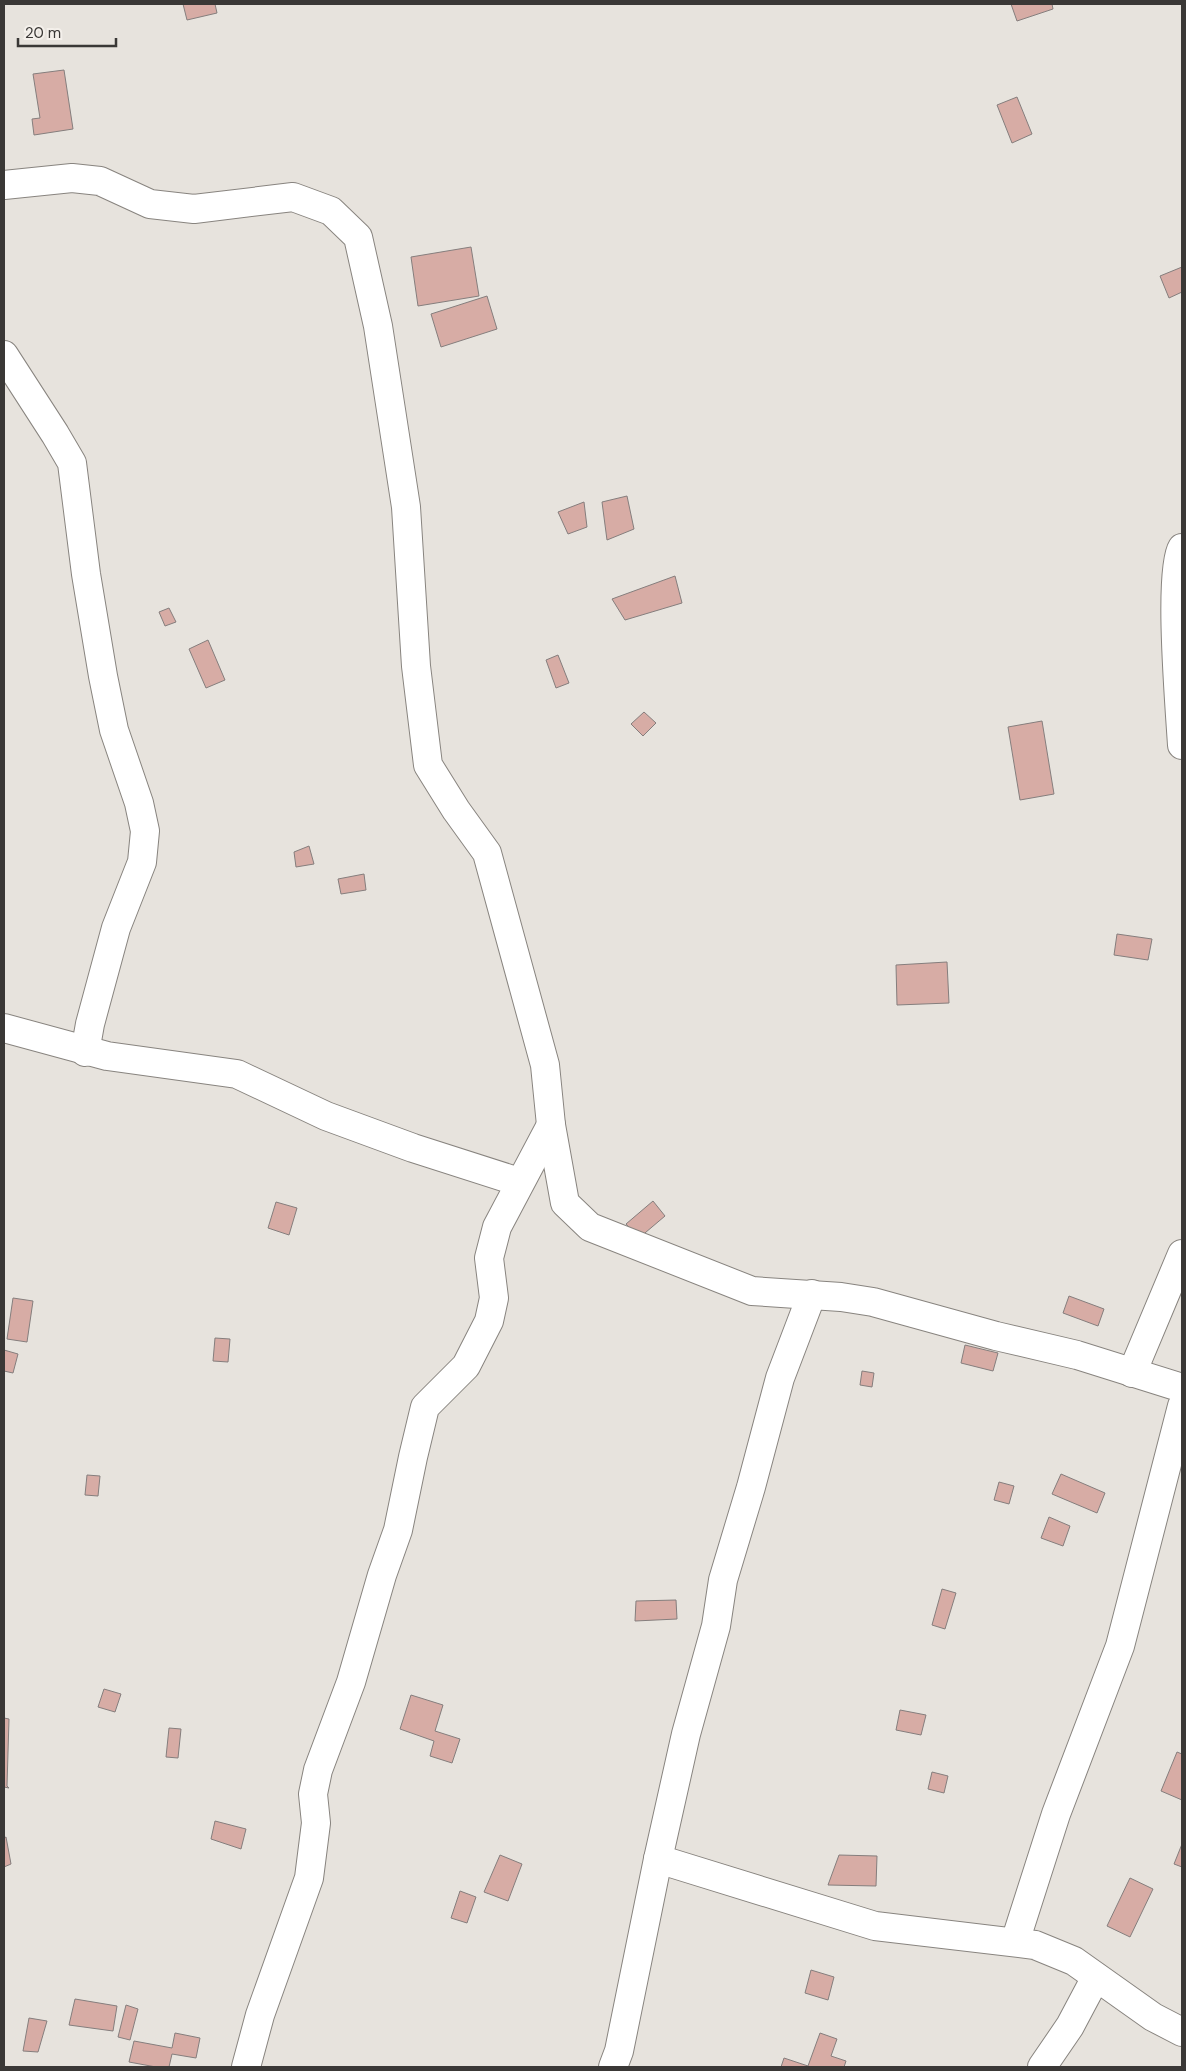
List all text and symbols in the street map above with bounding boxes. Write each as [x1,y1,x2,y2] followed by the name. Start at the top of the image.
[18,15,115,47] scale bar
[25,23,61,43] text: 20 m

